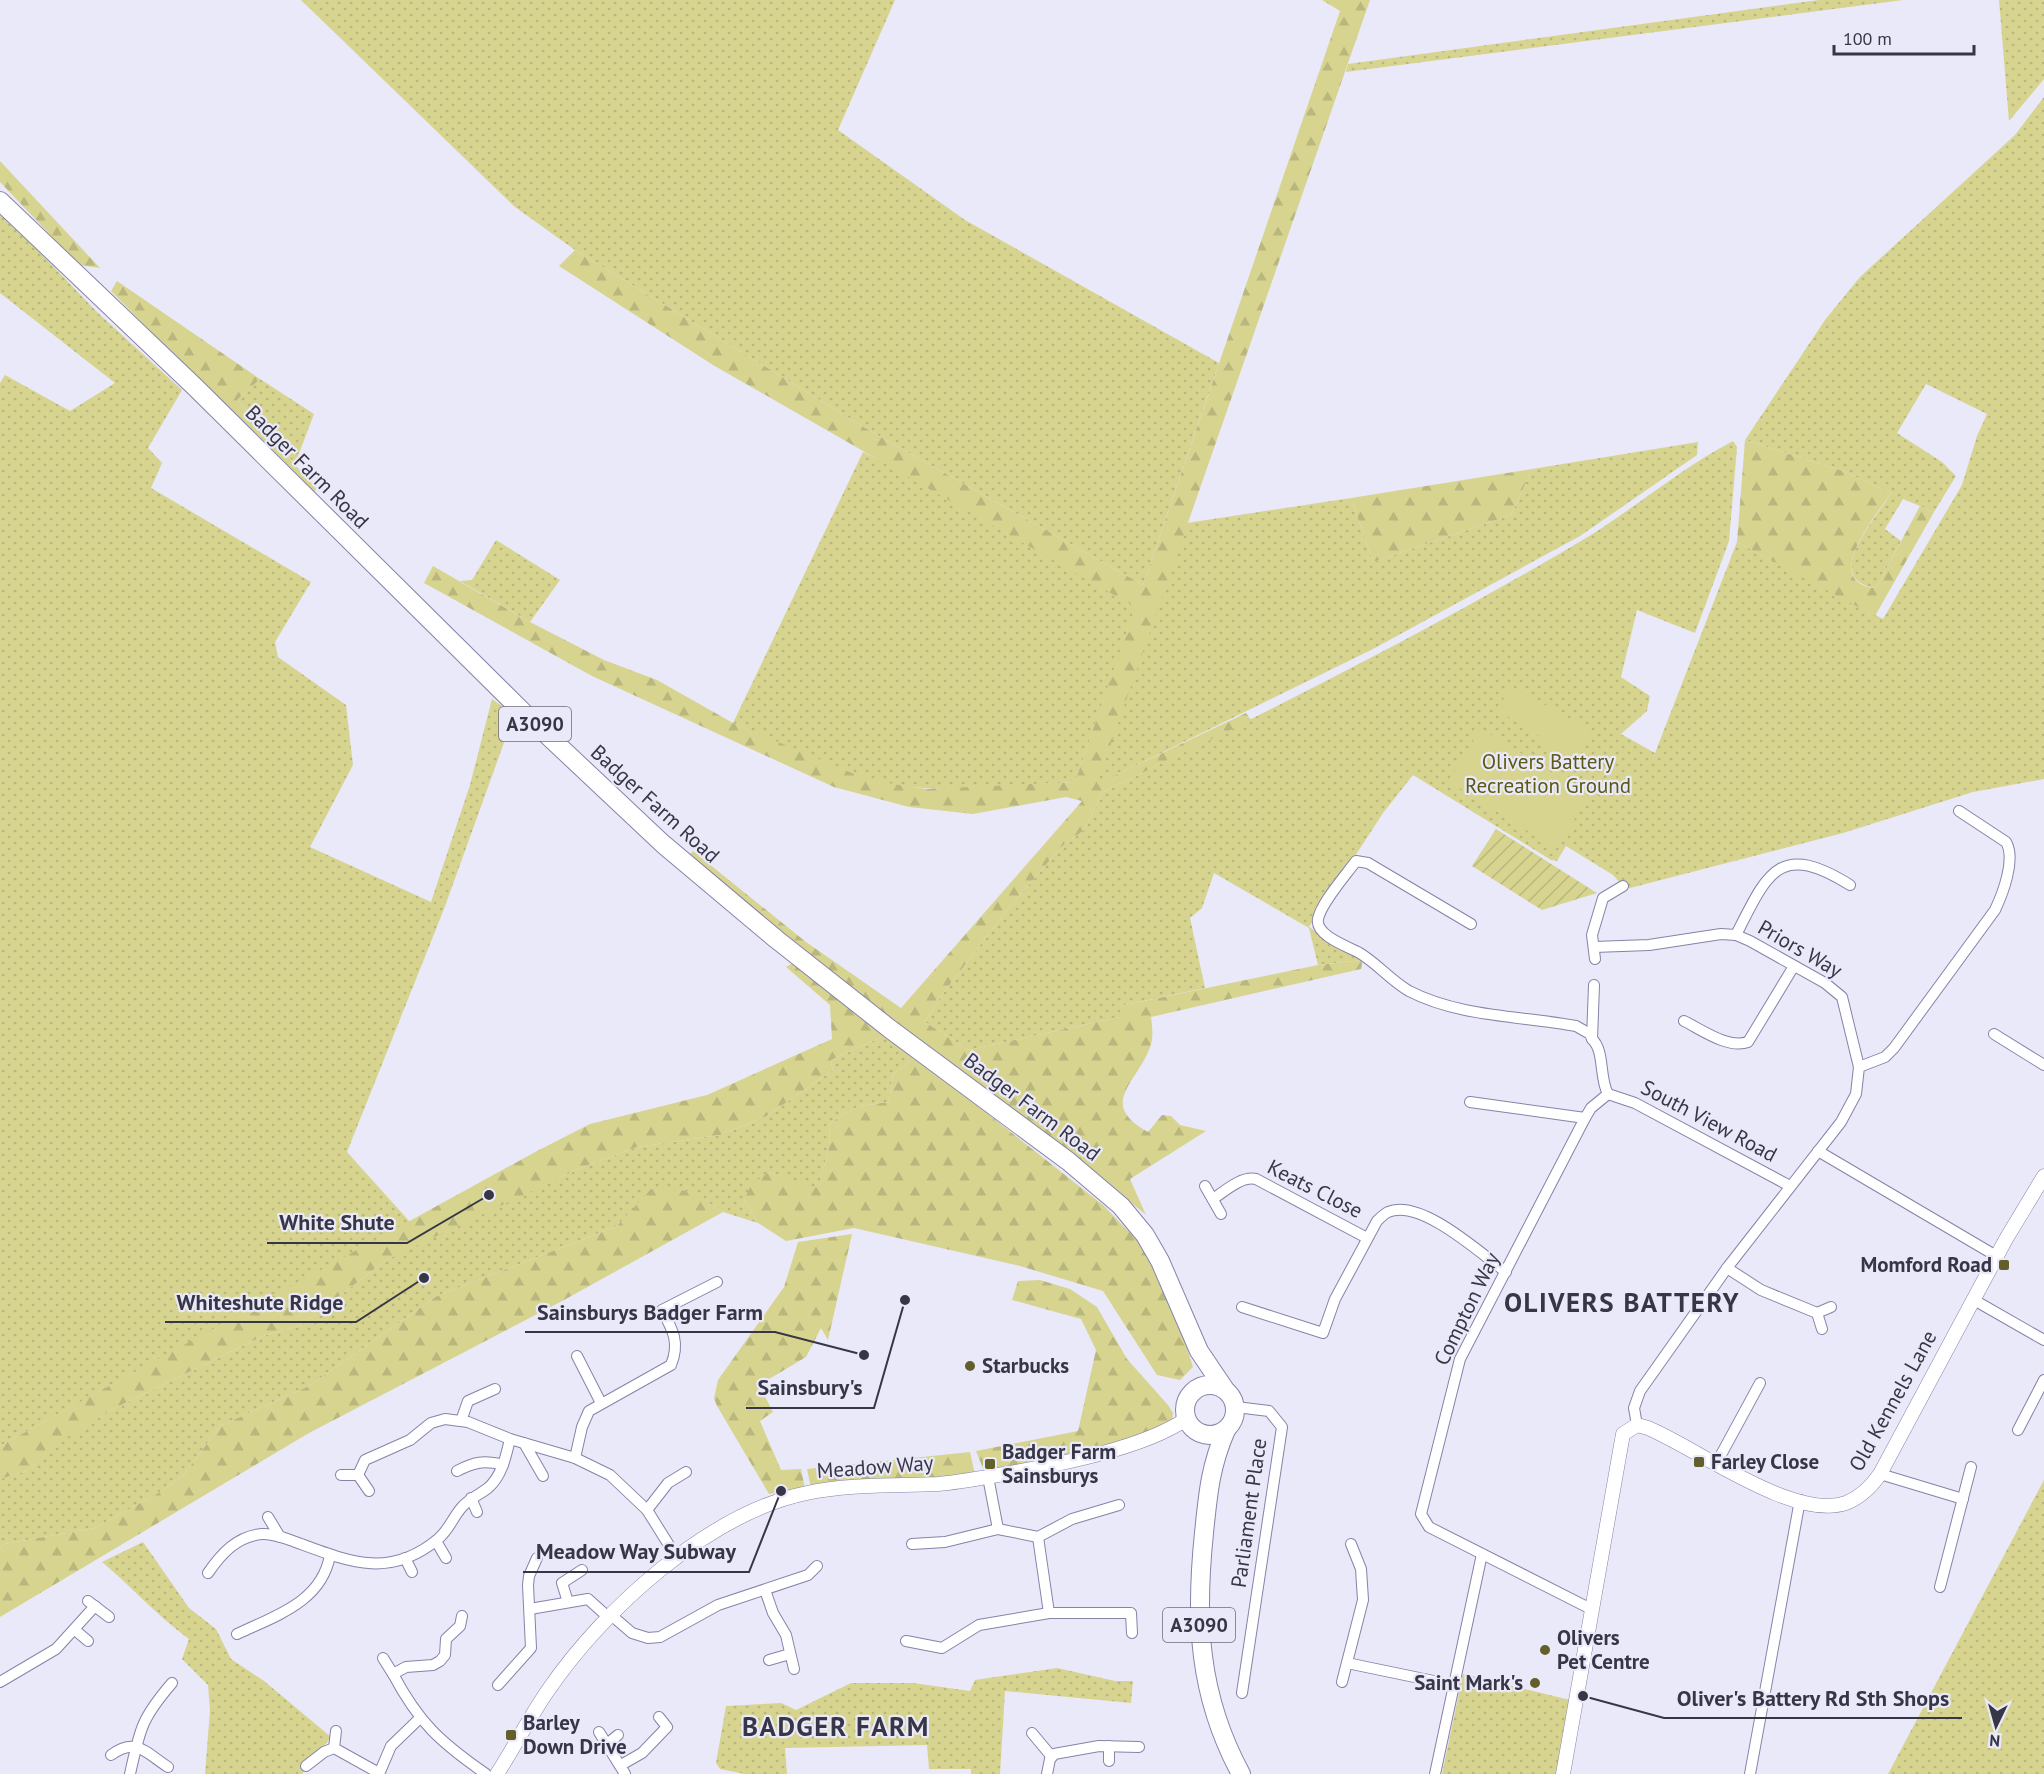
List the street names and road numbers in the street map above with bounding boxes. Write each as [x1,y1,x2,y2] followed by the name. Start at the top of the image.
[240,399,375,534] street label: Badger Farm Road
[499,707,571,741] road number: A3090
[585,739,725,869] street label: Badger Farm Road
[1753,914,1847,984] street label: Priors Way
[959,1046,1106,1167] street label: Badger Farm Road
[1637,1073,1782,1168] street label: South View Road
[1263,1153,1367,1224] street label: Keats Close
[1428,1248,1506,1370] street label: Compton Way
[1843,1326,1942,1476] street label: Old Kennels Lane
[1225,1436,1272,1589] street label: Parliament Place
[816,1449,934,1484] street label: Meadow Way
[1163,1608,1235,1642] road number: A3090

